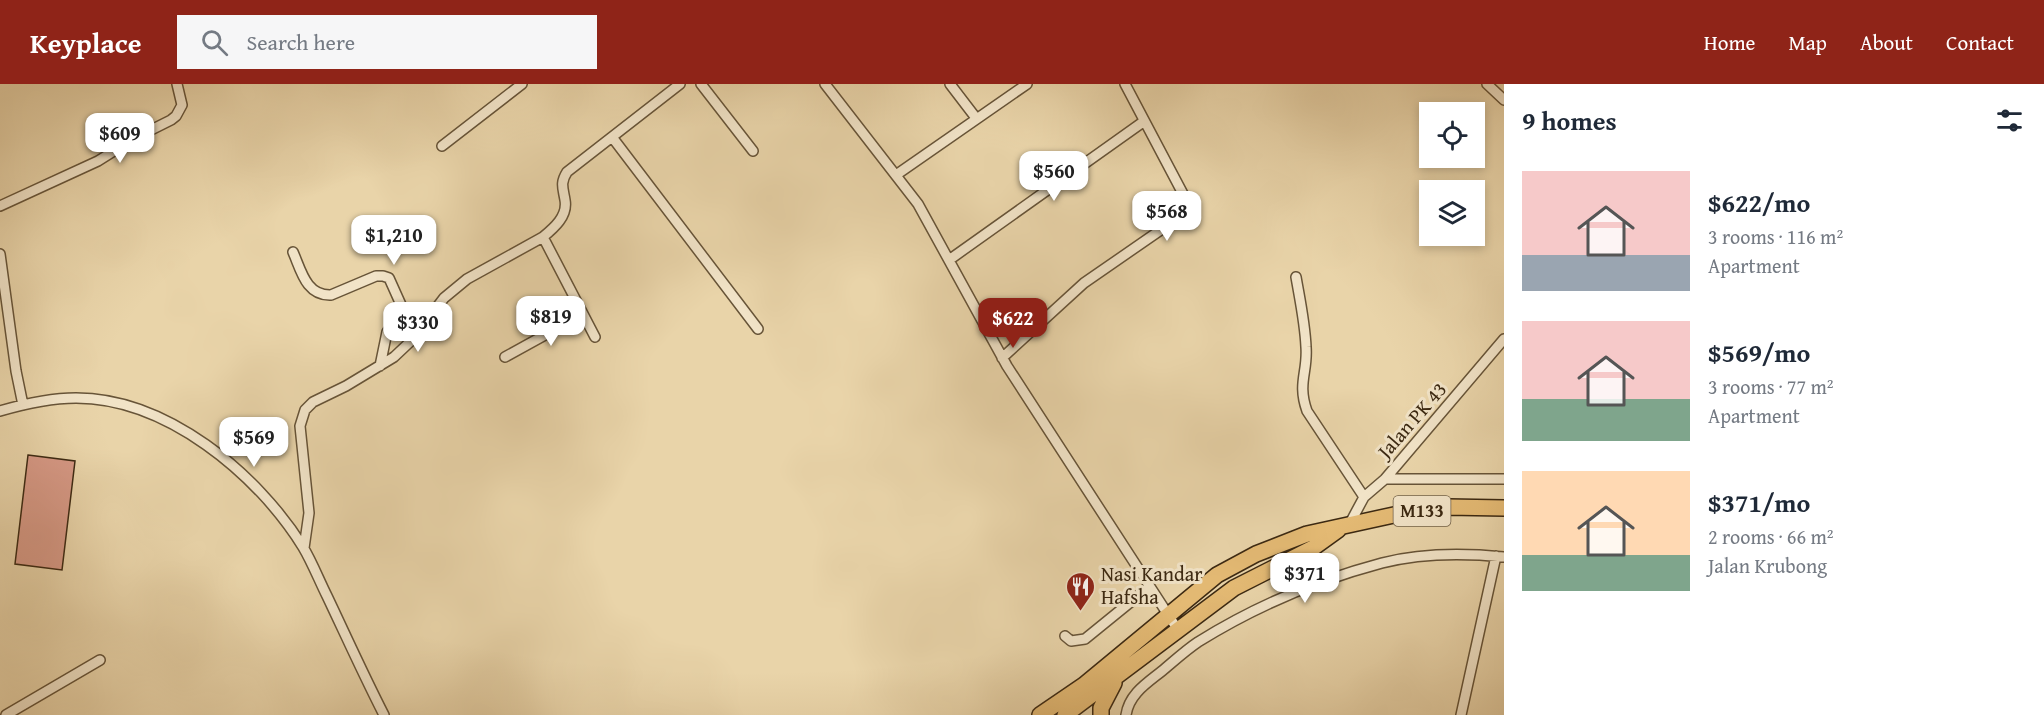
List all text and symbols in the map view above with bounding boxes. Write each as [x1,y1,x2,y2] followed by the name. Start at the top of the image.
[177,15,597,69] search box
[30,22,141,63] text: Keyplace
[198,26,231,59] icon: search
[246,26,355,58] text: Search here
[1704,27,1755,58] text: Home
[1788,27,1827,58] text: Map
[1860,27,1913,58] text: About
[1946,27,2014,58] text: Contact
[1522,101,1617,140] text: 9 homes
[1419,102,1485,246] map controls
[1419,102,1485,168] button: locate
[1993,104,2026,137] icon: filters
[84,113,156,164] pin: $609
[99,118,141,147] text: $609
[1018,151,1090,202] pin: $560
[1033,156,1075,185] text: $560
[1419,180,1485,246] button: layers
[1708,183,1810,222] text: $622/mo
[1131,191,1203,242] pin: $568
[1570,195,1642,267] icon: home
[1146,196,1188,225] text: $568
[345,215,443,266] pin: $1,210
[365,220,423,249] text: $1,210
[1708,222,1843,251] text: 3 rooms · 116 m²
[1708,251,1800,280] text: Apartment
[515,296,587,347] pin: $819
[977,298,1049,349] pin: $622
[530,301,572,330] text: $819
[382,302,454,353] pin: $330
[992,303,1034,332] text: $622
[397,307,439,336] text: $330
[1708,333,1810,372] text: $569/mo
[1570,345,1642,417] icon: home
[1708,372,1834,401] text: 3 rooms · 77 m²
[1368,375,1453,466] street label: Jalan PK 43
[1708,401,1800,430] text: Apartment
[218,417,290,468] pin: $569
[233,422,275,451] text: $569
[1708,483,1810,522] text: $371/mo
[1570,495,1642,567] icon: home
[1394,496,1450,526] road number: M133
[1708,522,1834,551] text: 2 rooms · 66 m²
[1708,551,1827,580] text: Jalan Krubong
[1269,553,1341,604] pin: $371
[1284,558,1326,587] text: $371
[1101,559,1202,611] place label: Nasi Kandar Hafsha
[1064,570,1096,612] restaurant icon: Nasi Kandar Hafsha

